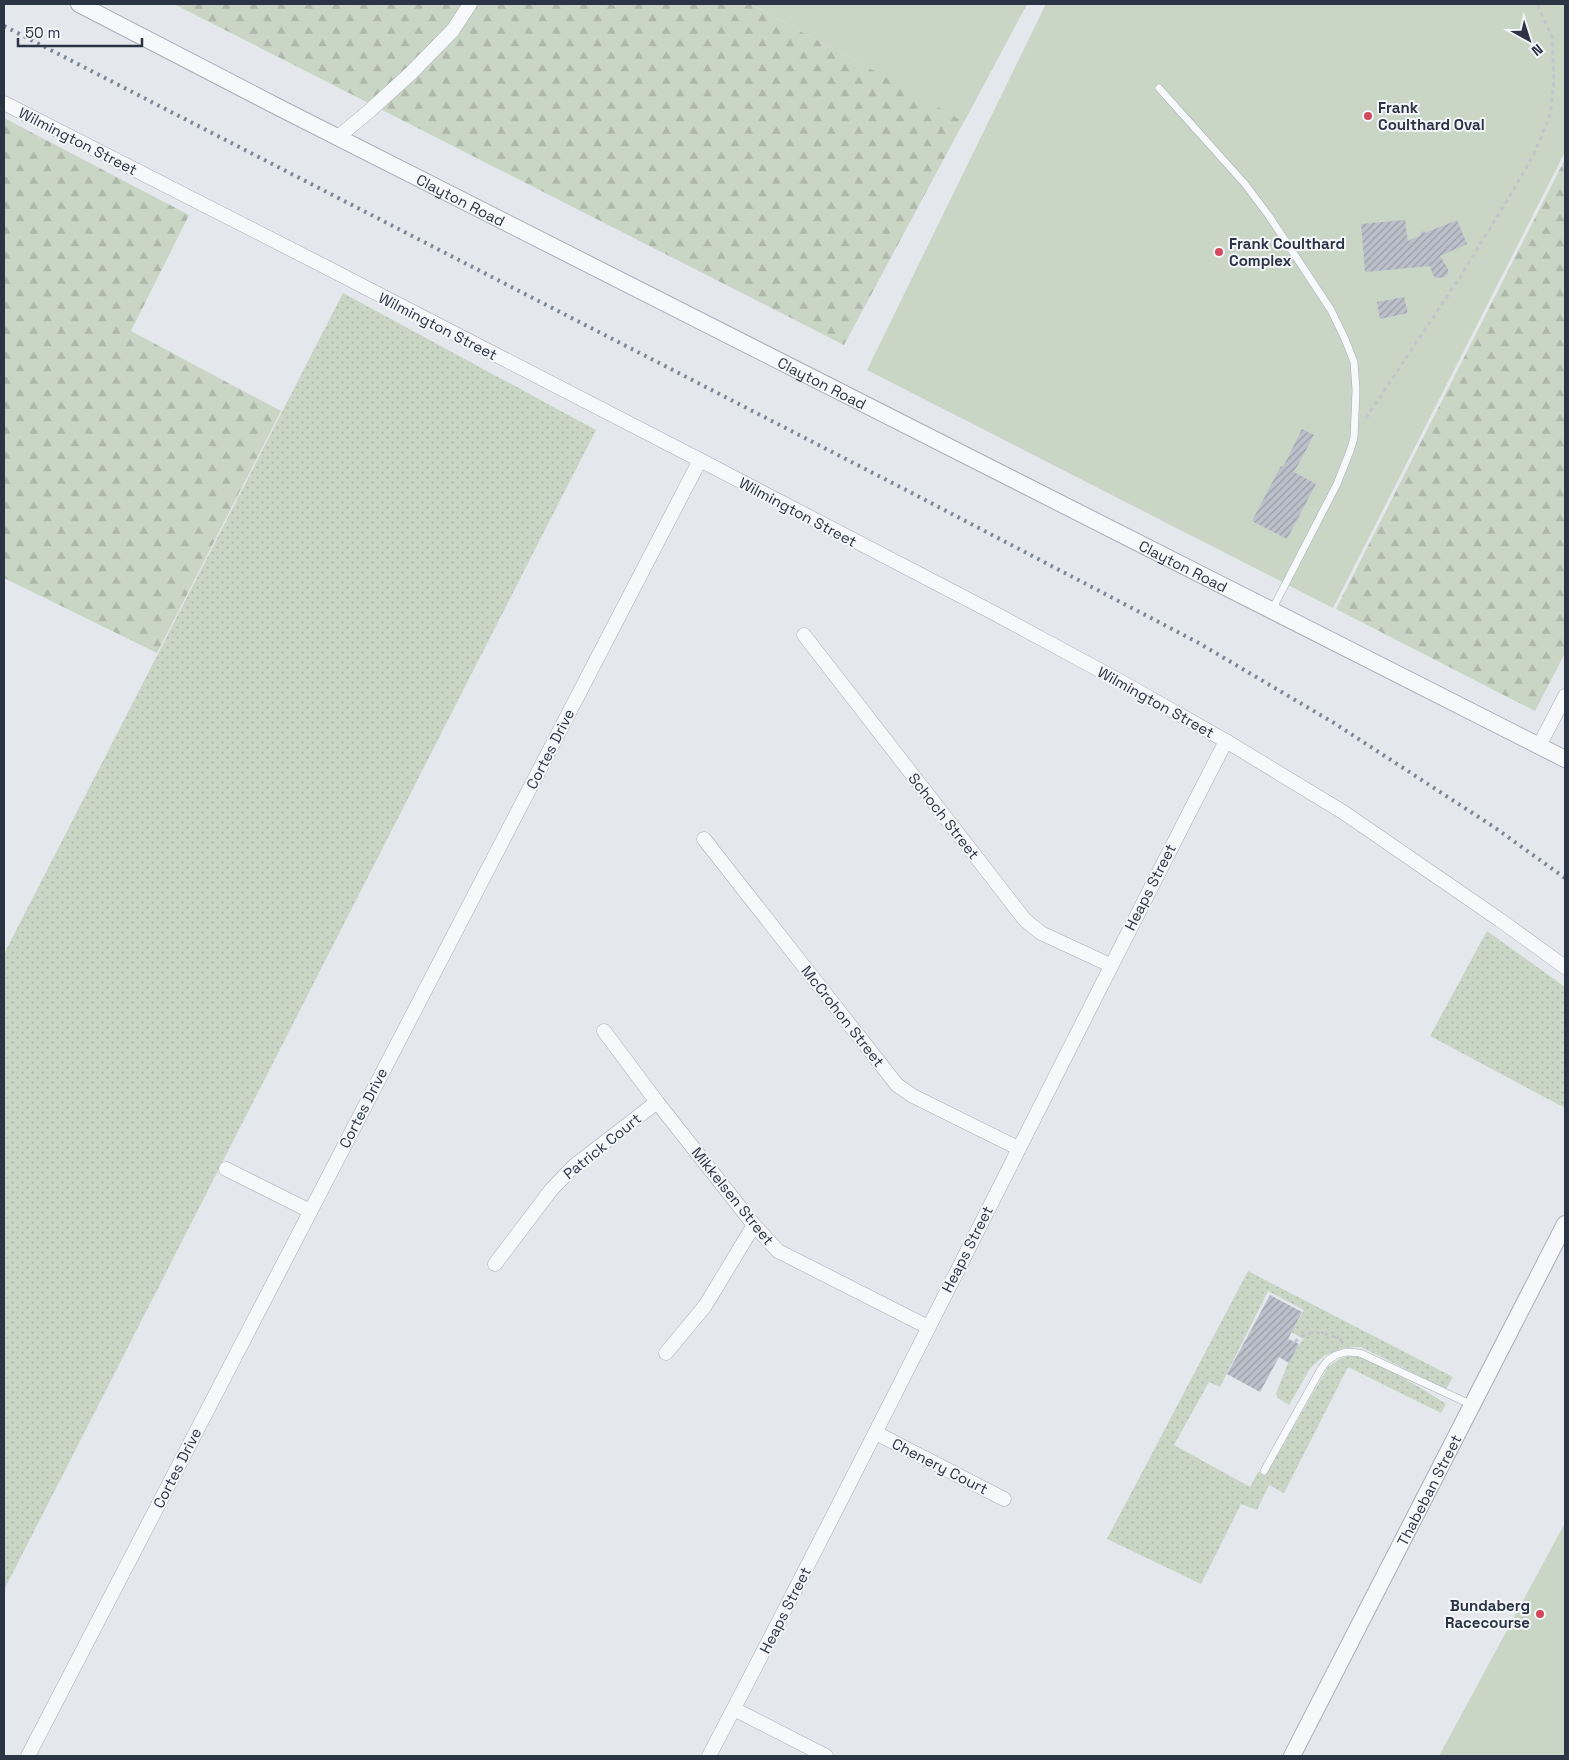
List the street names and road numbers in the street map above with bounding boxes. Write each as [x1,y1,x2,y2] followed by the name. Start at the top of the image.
[15,103,141,179] street label: Wilmington Street
[413,169,508,230] street label: Clayton Road
[375,288,501,364] street label: Wilmington Street
[775,352,870,413] street label: Clayton Road
[736,473,860,551] street label: Wilmington Street
[1136,535,1231,596] street label: Clayton Road
[1094,662,1218,742] street label: Wilmington Street
[522,705,578,792] street label: Cortes Drive
[904,769,984,863] street label: Schoch Street
[1120,840,1180,933] street label: Heaps Street
[797,961,889,1071] street label: McCrohon Street
[335,1064,391,1151] street label: Cortes Drive
[559,1109,645,1183] street label: Patrick Court
[688,1143,778,1249] street label: Mikkelsen Street
[937,1202,997,1295] street label: Heaps Street
[149,1424,205,1511] street label: Cortes Drive
[1392,1431,1465,1549] street label: Thabeban Street
[889,1434,991,1498] street label: Chenery Court
[755,1563,815,1656] street label: Heaps Street

